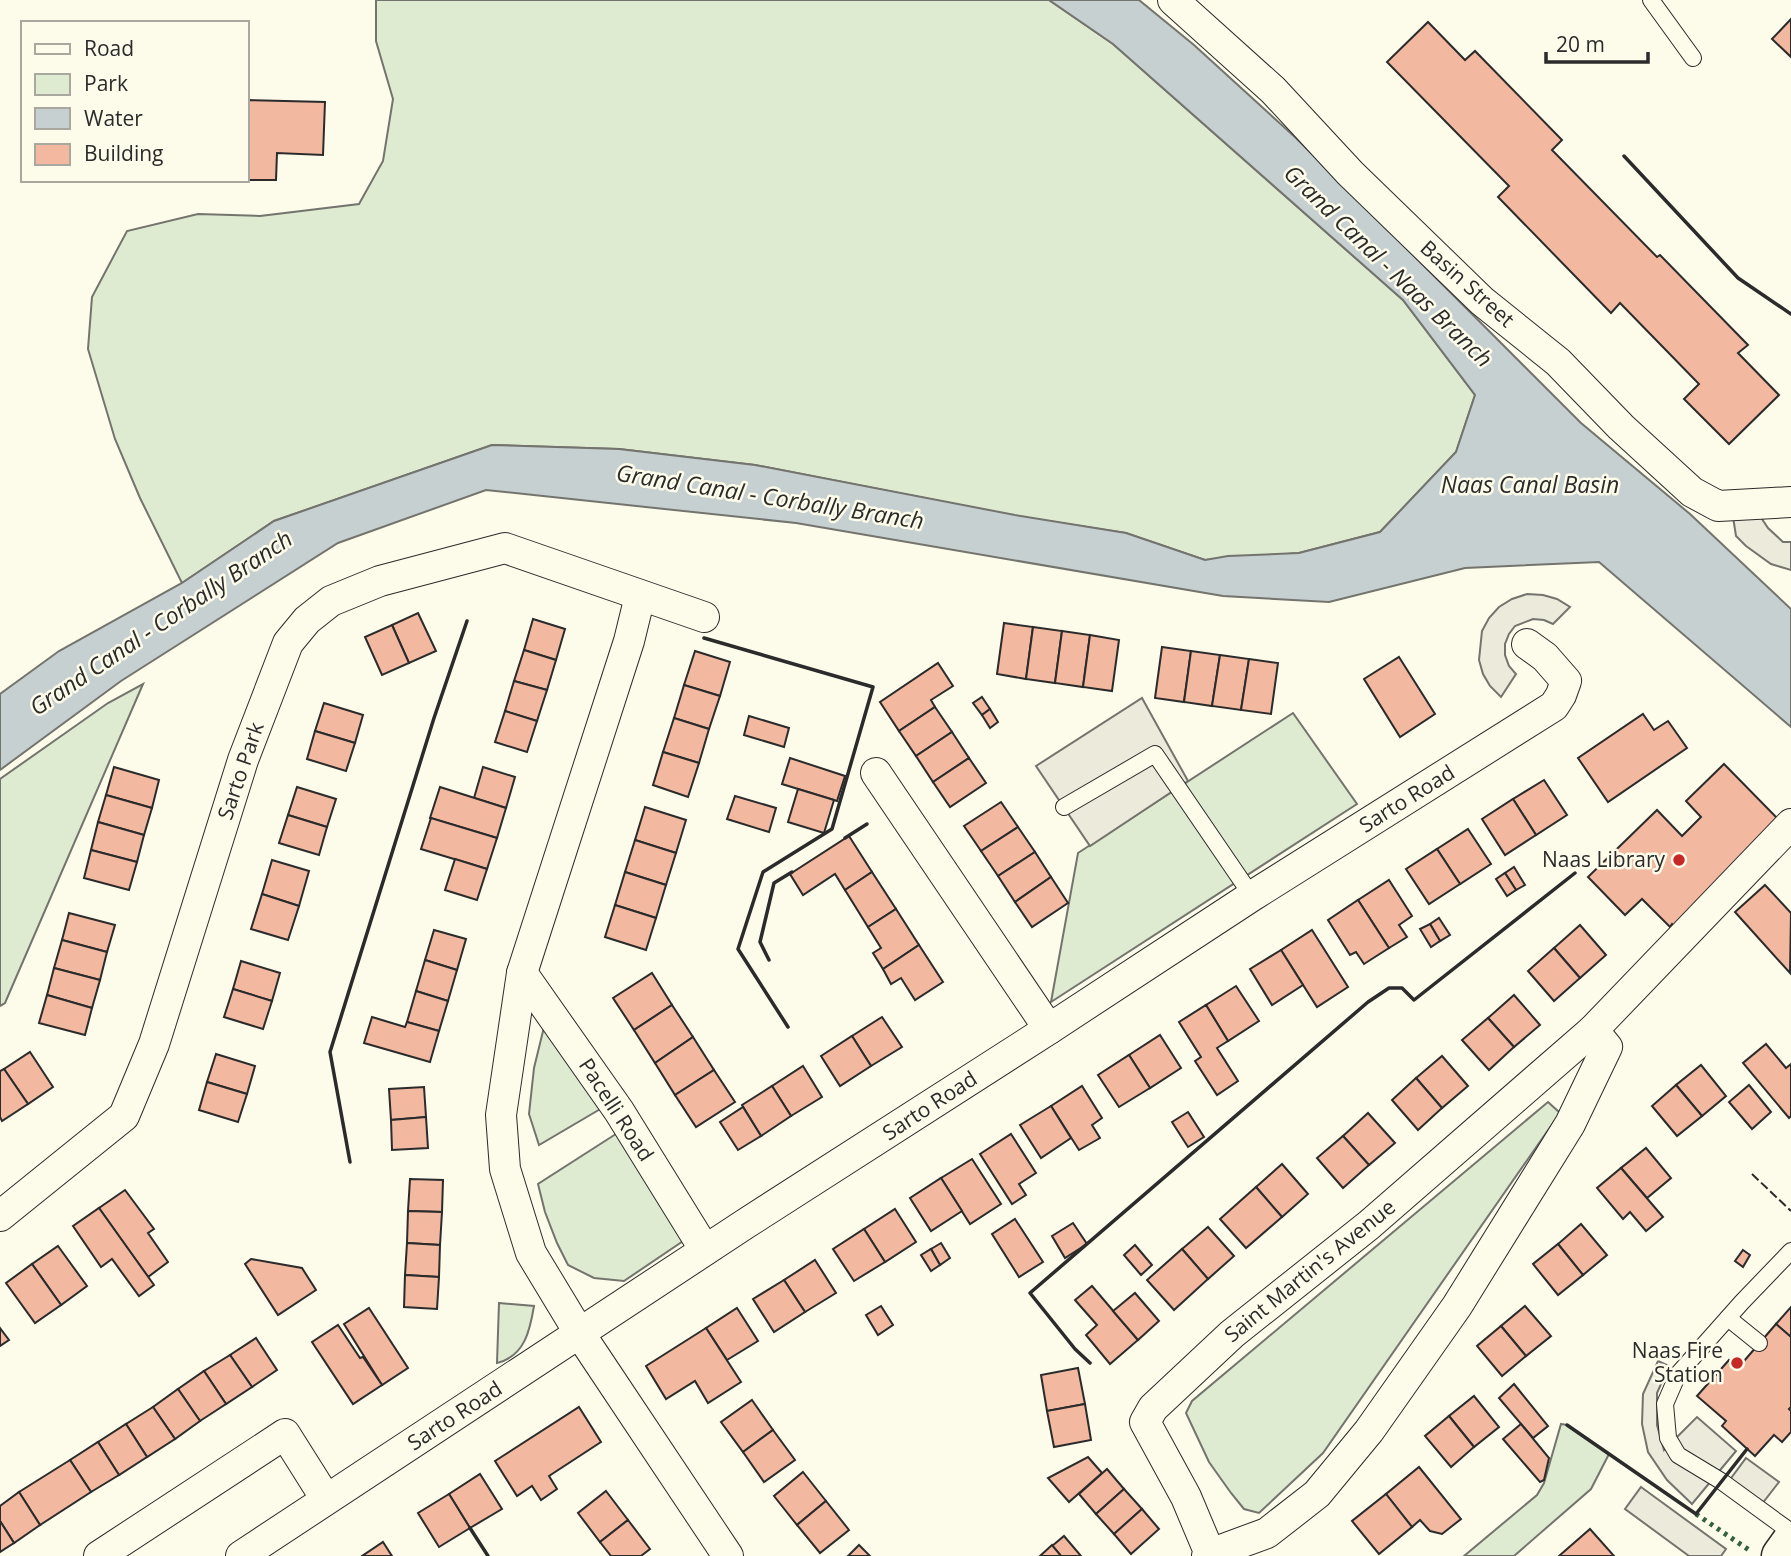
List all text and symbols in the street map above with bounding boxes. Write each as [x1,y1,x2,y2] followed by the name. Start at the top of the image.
[21,21,248,182] legend
[1546,21,1648,65] scale bar
[1556,30,1605,58] text: 20 m
[84,34,134,62] text: Road
[84,69,128,97] text: Park
[84,104,143,132] text: Water
[84,139,163,167] text: Building
[1277,157,1500,374] water label: Grand Canal - Naas Branch
[1415,234,1521,333] street label: Basin Street
[614,456,926,536] water label: Grand Canal - Corbally Branch
[1441,468,1619,500] water label: Naas Canal Basin
[23,522,298,722] water label: Grand Canal - Corbally Branch
[210,718,270,823] street label: Sarto Park
[1353,758,1459,838] street label: Sarto Road
[1542,845,1665,873] place label: Naas Library
[1671,852,1687,868] marker: Naas Library
[573,1053,661,1166] street label: Pacelli Road
[877,1064,982,1146] street label: Sarto Road
[1218,1193,1401,1348] street label: Saint Martin's Avenue
[1632,1336,1723,1388] place label: Naas Fire Station
[1729,1355,1745,1371] marker: Naas Fire Station
[402,1374,507,1456] street label: Sarto Road

